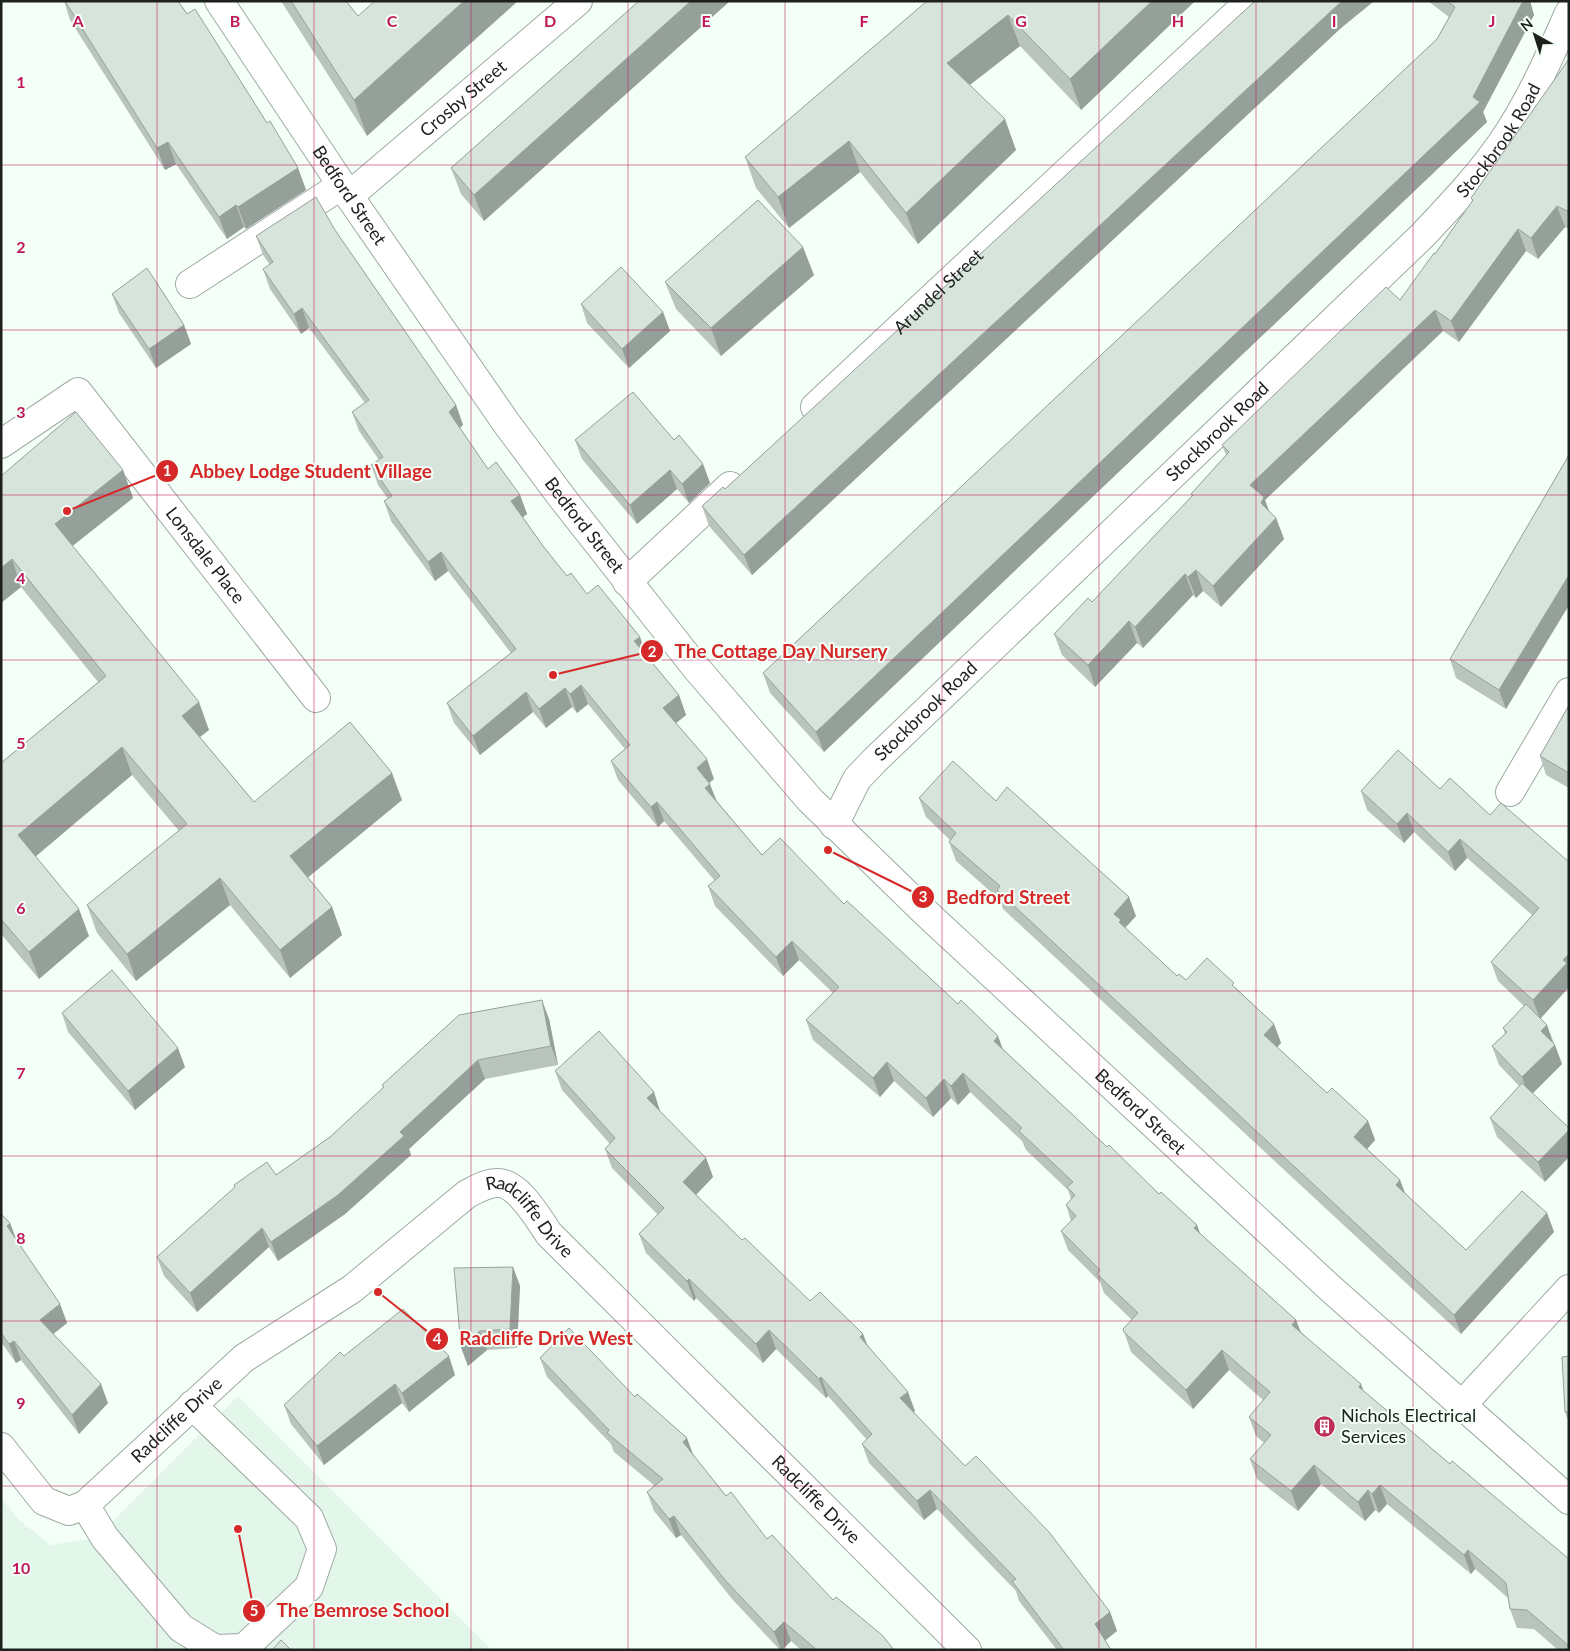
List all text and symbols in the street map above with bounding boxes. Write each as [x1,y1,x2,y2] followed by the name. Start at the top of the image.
[1510,10,1560,60] north arrow
[71,11,84,30] text: A
[230,11,240,30] text: B
[387,11,398,30] text: C
[544,11,556,30] text: D
[701,11,711,30] text: E
[859,11,869,30] text: F
[1015,11,1027,30] text: G
[1172,11,1184,30] text: H
[1332,11,1336,30] text: I
[1489,11,1495,30] text: J
[1517,15,1536,35] text: N
[415,55,511,141] street label: Crosby Street
[16,72,26,91] text: 1
[1451,79,1545,202] street label: Stockbrook Road
[308,141,392,249] street label: Bedford Street
[16,237,26,256] text: 2
[888,243,988,338] street label: Arundel Street
[1161,377,1273,485] street label: Stockbrook Road
[16,402,26,421] text: 3
[154,454,442,488] callout: Abbey Lodge Student Village
[189,459,432,482] text: Abbey Lodge Student Village
[163,461,171,479] text: 1
[541,472,629,577] street label: Bedford Street
[162,502,250,607] street label: Lonsdale Place
[16,568,26,587] text: 4
[640,634,898,668] callout: The Cottage Day Nursery
[674,639,888,662] text: The Cottage Day Nursery
[648,642,657,660] text: 2
[869,656,981,765] street label: Stockbrook Road
[16,733,26,752] text: 5
[911,880,1080,914] callout: Bedford Street
[946,885,1070,908] text: Bedford Street
[919,887,927,905] text: 3
[16,898,26,917] text: 6
[16,1063,26,1082] text: 7
[1091,1064,1191,1159] street label: Bedford Street
[484,1170,578,1262] street label: Radcliffe Drive
[16,1228,26,1247] text: 8
[424,1322,643,1356] callout: Radcliffe Drive West
[459,1326,633,1349] text: Radcliffe Drive West
[433,1329,442,1347] text: 4
[126,1372,226,1467] street label: Radcliffe Drive
[16,1393,26,1412] text: 9
[1341,1404,1476,1447] place label: Nichols Electrical Services
[1313,1414,1337,1438] building icon: Nichols Electrical Services
[768,1450,865,1548] street label: Radcliffe Drive
[12,1558,30,1577] text: 10
[241,1594,459,1628] callout: The Bemrose School
[277,1598,449,1621] text: The Bemrose School
[250,1601,258,1619] text: 5

